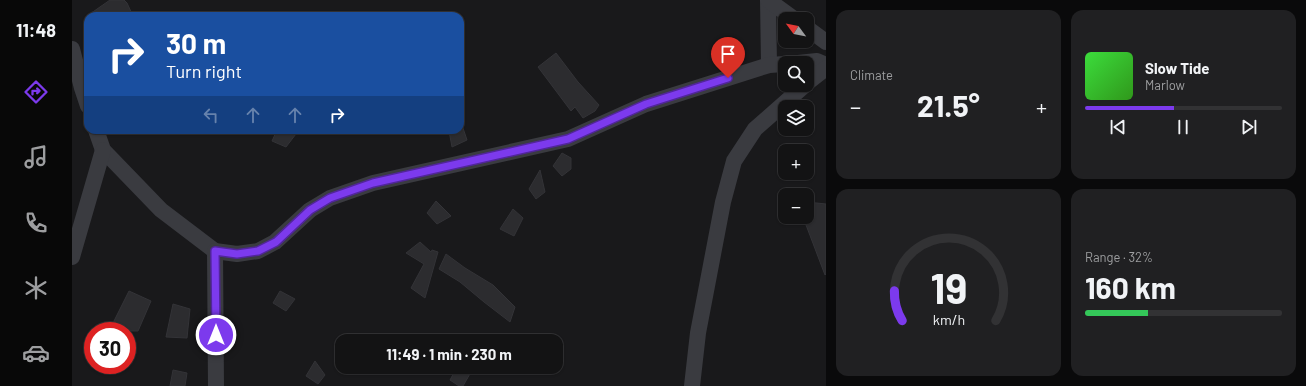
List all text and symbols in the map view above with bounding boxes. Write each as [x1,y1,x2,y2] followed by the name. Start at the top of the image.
[778,12,814,48] north arrow
[778,12,814,224] map controls
[16,19,56,41] text: 11:48
[166,26,226,60] text: 30 m
[100,28,152,80] icon: right
[711,37,745,78] pin
[717,43,739,65] icon: arrive
[778,56,814,92] button: search
[1145,59,1209,77] text: Slow Tide
[166,60,242,82] text: Turn right
[850,67,893,83] text: Climate
[1145,77,1185,93] text: Marlow
[22,78,50,106] icon: directions
[917,87,980,123] text: 21.5°
[850,93,861,119] text: −
[1036,93,1047,119] text: +
[778,100,814,136] button: layers
[200,104,222,126] icon: left
[242,104,264,126] icon: ahead
[284,104,306,126] icon: ahead
[326,104,348,126] icon: right
[1107,116,1129,138] icon: previous
[1172,116,1194,138] icon: pause
[1238,116,1260,138] icon: next
[22,143,50,171] icon: music
[778,144,814,180] button: +
[778,188,814,224] button: −
[22,209,50,237] icon: phone
[1085,249,1153,265] text: Range · 32%
[930,261,967,311] text: 19
[1085,269,1176,305] text: 160 km
[22,274,50,302] icon: climate
[932,310,965,327] text: km/h
[195,314,237,356] position arrow
[84,322,136,374] speed limit sign: 30
[22,339,50,367] icon: car
[386,345,512,363] text: 11:49 · 1 min · 230 m

